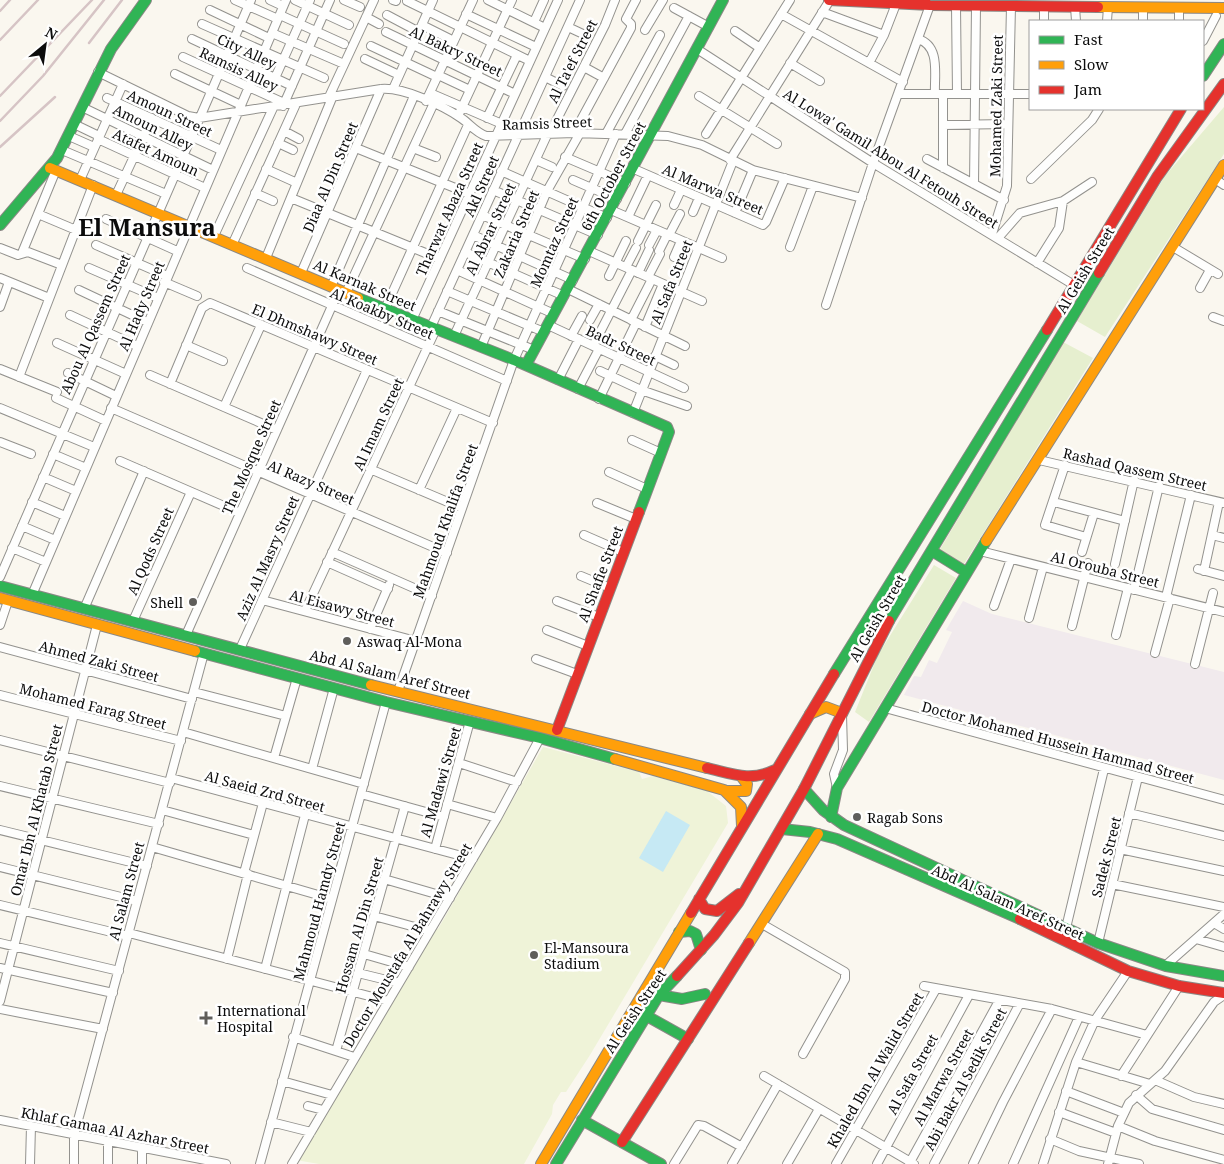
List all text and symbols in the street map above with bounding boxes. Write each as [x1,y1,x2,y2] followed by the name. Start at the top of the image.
[543,16,601,106] street label: Al Ta'ef Street
[20,20,70,70] north arrow
[1029,20,1204,110] legend
[407,21,506,81] street label: Al Bakry Street
[42,22,61,44] text: N
[214,29,280,73] street label: City Alley
[1074,29,1103,49] text: Fast
[985,35,1007,177] street label: Mohamed Zaki Street
[196,42,282,96] street label: Ramsis Alley
[1074,54,1108,74] text: Slow
[1073,79,1102,99] text: Jam
[780,84,1002,232] street label: Al Lowa' Gamil Abou Al Fetouh Street
[124,85,216,141] street label: Amoun Street
[110,99,196,155] street label: Amoun Alley
[502,112,592,134] street label: Ramsis Street
[576,118,650,234] street label: 6th October Street
[298,119,362,235] street label: Diaa Al Din Street
[110,124,202,180] street label: Atafet Amoun
[411,139,487,279] street label: Tharwat Abaza Street
[459,152,503,220] street label: Akl Street
[660,159,767,219] street label: Al Marwa Street
[460,180,520,278] street label: Al Abrar Street
[489,187,543,281] street label: Zakaria Street
[526,194,582,290] street label: Momtaz Street
[78,210,216,243] district label: El Mansura
[1052,223,1118,317] street label: Al Geish Street
[646,237,697,327] street label: Al Safa Street
[56,251,134,397] street label: Abou Al Qassem Street
[311,255,419,315] street label: Al Karnak Street
[113,258,169,354] street label: Al Hady Street
[327,283,437,343] street label: Al Koakby Street
[249,299,381,369] street label: El Dhmshawy Street
[583,321,659,369] street label: Badr Street
[348,375,408,473] street label: Al Imam Street
[217,397,285,517] street label: The Mosque Street
[408,441,482,601] street label: Mahmoud Khalifa Street
[1061,443,1209,495] street label: Rashad Qassem Street
[265,455,357,509] street label: Al Razy Street
[231,493,303,623] street label: Aziz Al Masry Street
[122,504,178,598] street label: Al Qods Street
[573,523,627,625] street label: Al Shafie Street
[1049,546,1161,592] street label: Al Orouba Street
[844,571,910,665] street label: Al Geish Street
[287,585,397,631] street label: Al Eisawy Street
[150,593,184,612] place label: Shell
[187,596,199,608] marker: Shell
[357,632,462,651] place label: Aswaq Al-Mona
[341,635,353,647] marker: Aswaq Al-Mona
[37,636,161,686] street label: Ahmed Zaki Street
[308,645,472,703] street label: Abd Al Salam Aref Street
[17,679,169,733] street label: Mohamed Farag Street
[920,696,1196,788] street label: Doctor Mohamed Hussein Hammad Street
[5,722,67,898] street label: Omar Ibn Al Khatab Street
[415,724,465,840] street label: Al Madawi Street
[203,766,327,816] street label: Al Saeid Zrd Street
[867,808,943,827] place label: Ragab Sons
[851,811,863,823] marker: Ragab Sons
[1087,815,1125,899] street label: Sadek Street
[289,819,349,983] street label: Mahmoud Hamdy Street
[104,839,148,942] street label: Al Salam Street
[338,839,476,1051] street label: Doctor Moustafa Al Bahrawy Street
[330,855,388,995] street label: Hossam Al Din Street
[929,860,1087,944] street label: Abd Al Salam Aref Street
[544,938,629,973] place label: El-Mansoura Stadium
[528,949,540,961] marker: El-Mansoura Stadium
[600,965,670,1057] street label: Al Geish Street
[823,989,927,1151] street label: Khaled Ibn Al Walid Street
[217,1001,306,1036] place label: International Hospital
[919,1004,1011,1154] street label: Abi Bakr Al Sedik Street
[199,1011,213,1025] marker: International Hospital
[908,1025,978,1129] street label: Al Marwa Street
[882,1030,942,1118] street label: Al Safa Street
[19,1102,211,1158] street label: Khlaf Gamaa Al Azhar Street

